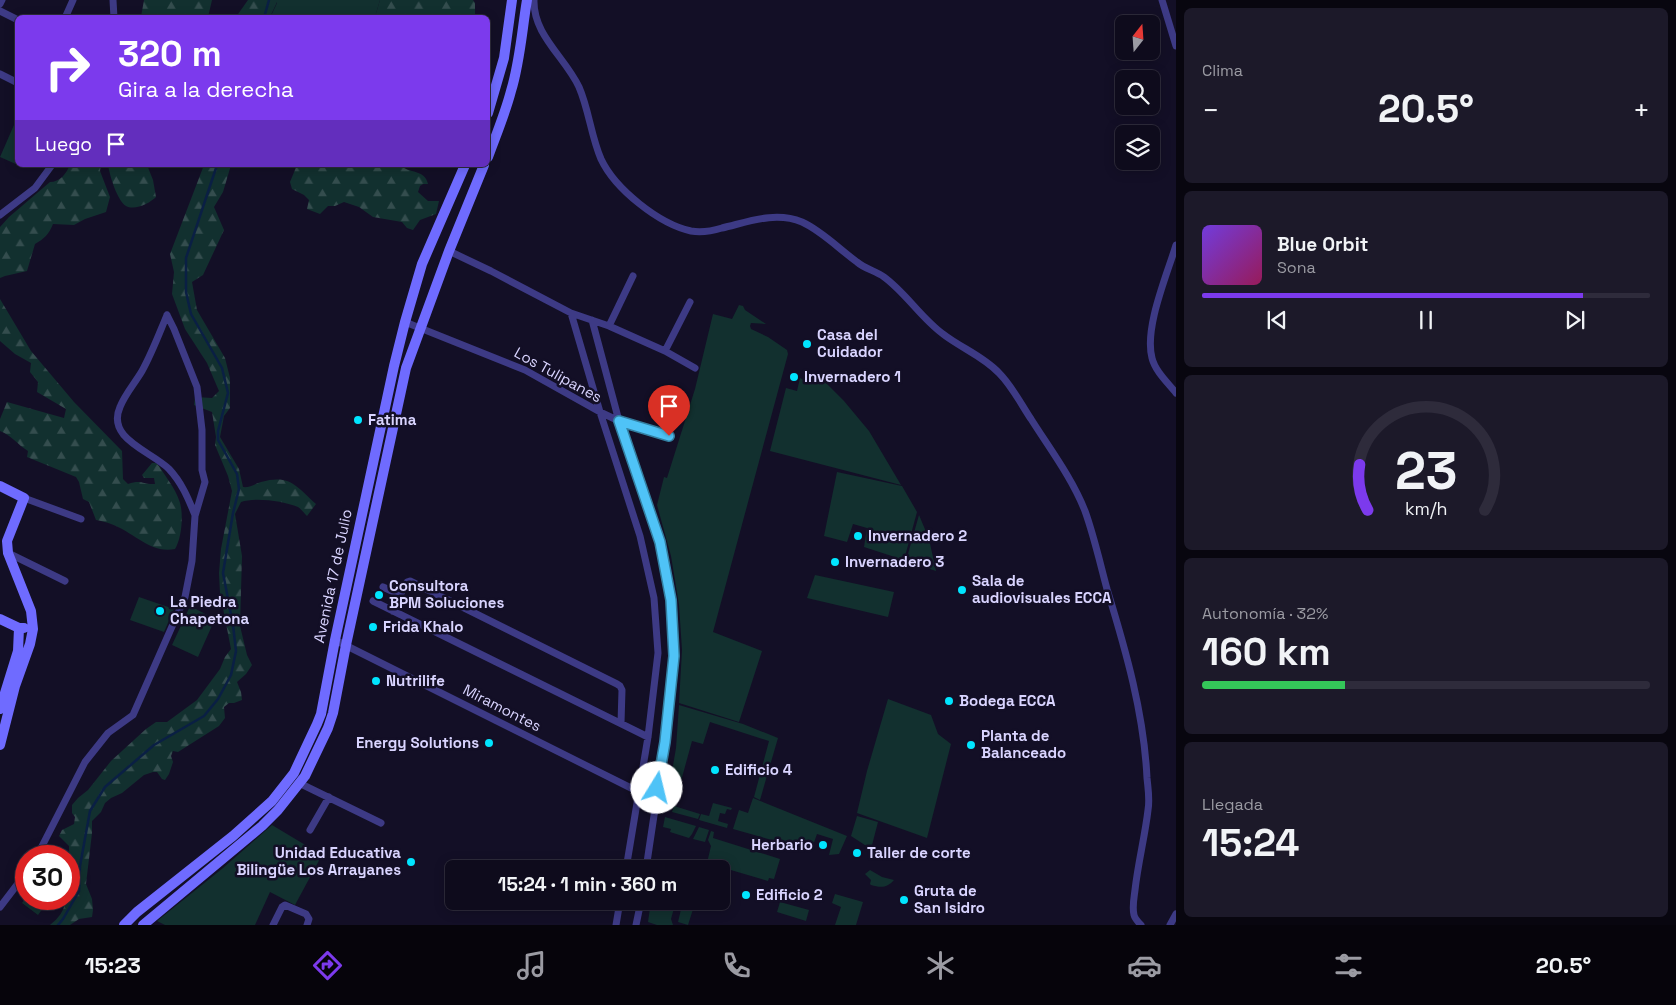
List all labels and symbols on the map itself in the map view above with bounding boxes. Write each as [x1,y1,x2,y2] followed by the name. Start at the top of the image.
[1115,15,1160,60] north arrow
[817,325,883,361] place label: Casa del Cuidador
[801,338,813,350] marker: Casa del Cuidador
[511,343,605,406] street label: Los Tulipanes
[804,367,901,386] place label: Invernadero 1
[788,371,800,383] marker: Invernadero 1
[648,385,690,436] pin
[368,410,417,429] place label: Fatima
[352,414,364,426] marker: Fatima
[309,507,356,644] street label: Avenida 17 de Julio
[868,526,967,545] place label: Invernadero 2
[852,530,864,542] marker: Invernadero 2
[845,552,944,571] place label: Invernadero 3
[829,556,841,568] marker: Invernadero 3
[972,571,1112,607] place label: Sala de audiovisuales ECCA
[389,576,504,612] place label: Consultora BPM Soluciones
[956,584,968,596] marker: Sala de audiovisuales ECCA
[373,589,385,601] marker: Consultora BPM Soluciones
[170,592,250,628] place label: La Piedra Chapetona
[154,605,166,617] marker: La Piedra Chapetona
[383,617,463,636] place label: Frida Khalo
[367,621,379,633] marker: Frida Khalo
[386,671,445,690] place label: Nutrilife
[370,675,382,687] marker: Nutrilife
[460,680,545,735] street label: Miramontes
[959,691,1056,710] place label: Bodega ECCA
[943,695,955,707] marker: Bodega ECCA
[981,726,1066,762] place label: Planta de Balanceado
[356,733,479,752] place label: Energy Solutions
[483,737,495,749] marker: Energy Solutions
[965,739,977,751] marker: Planta de Balanceado
[725,760,793,779] place label: Edificio 4
[630,761,682,813] position arrow
[709,764,721,776] marker: Edificio 4
[751,835,813,854] place label: Herbario
[817,839,829,851] marker: Herbario
[236,843,401,879] place label: Unidad Educativa Bilingüe Los Arrayanes
[867,843,971,862] place label: Taller de corte
[15,845,80,910] speed limit sign: 30
[851,847,863,859] marker: Taller de corte
[405,856,417,868] marker: Unidad Educativa Bilingüe Los Arrayanes
[914,881,985,917] place label: Gruta de San Isidro
[756,885,823,904] place label: Edificio 2
[740,889,752,901] marker: Edificio 2
[898,894,910,906] marker: Gruta de San Isidro

